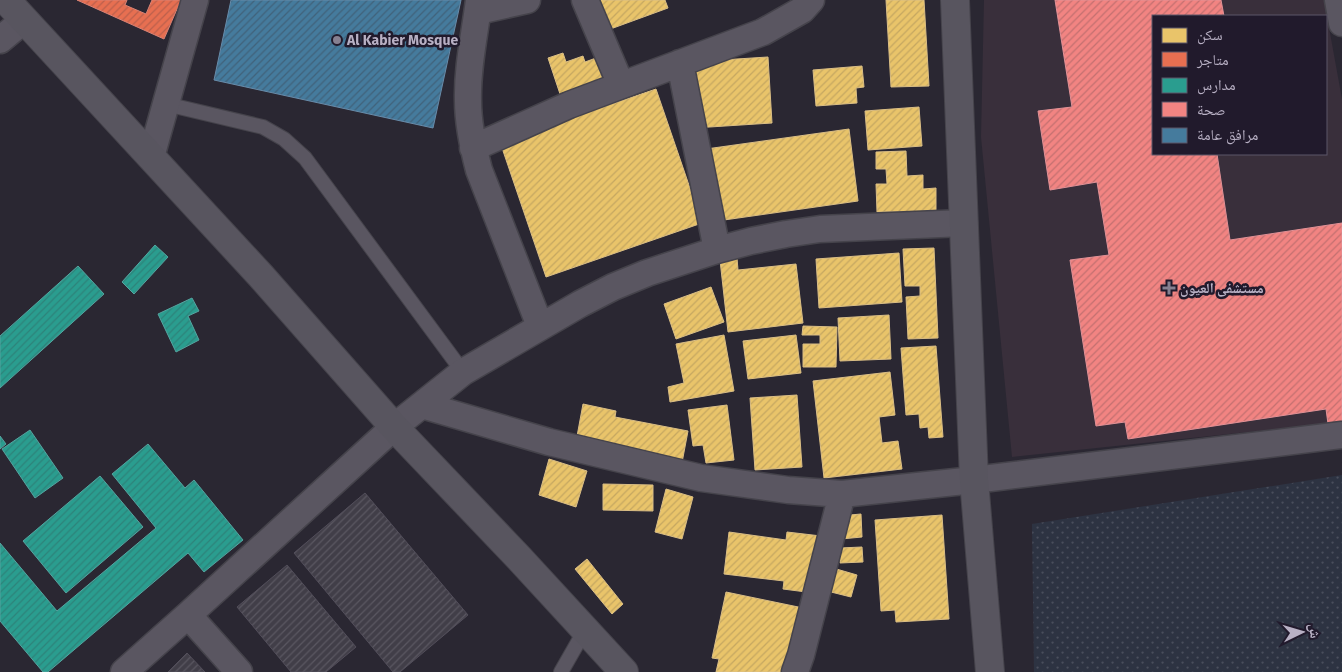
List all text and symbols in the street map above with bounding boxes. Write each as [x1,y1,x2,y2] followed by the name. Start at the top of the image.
[1152,15,1327,155] legend
[1197,26,1223,45] text: سكن
[346,32,458,49] place label: Al Kabier Mosque
[331,34,343,46] marker: Al Kabier Mosque
[1196,51,1229,69] text: متاجر
[1197,76,1236,95] text: مدارس
[1197,101,1226,119] text: صحة
[1197,126,1259,145] text: مرافق عامة
[1180,280,1264,297] place label: مستشفى العيون
[1162,281,1176,295] marker: مستشفى العيون
[1277,607,1327,657] north arrow
[1305,623,1324,639] text: ش

